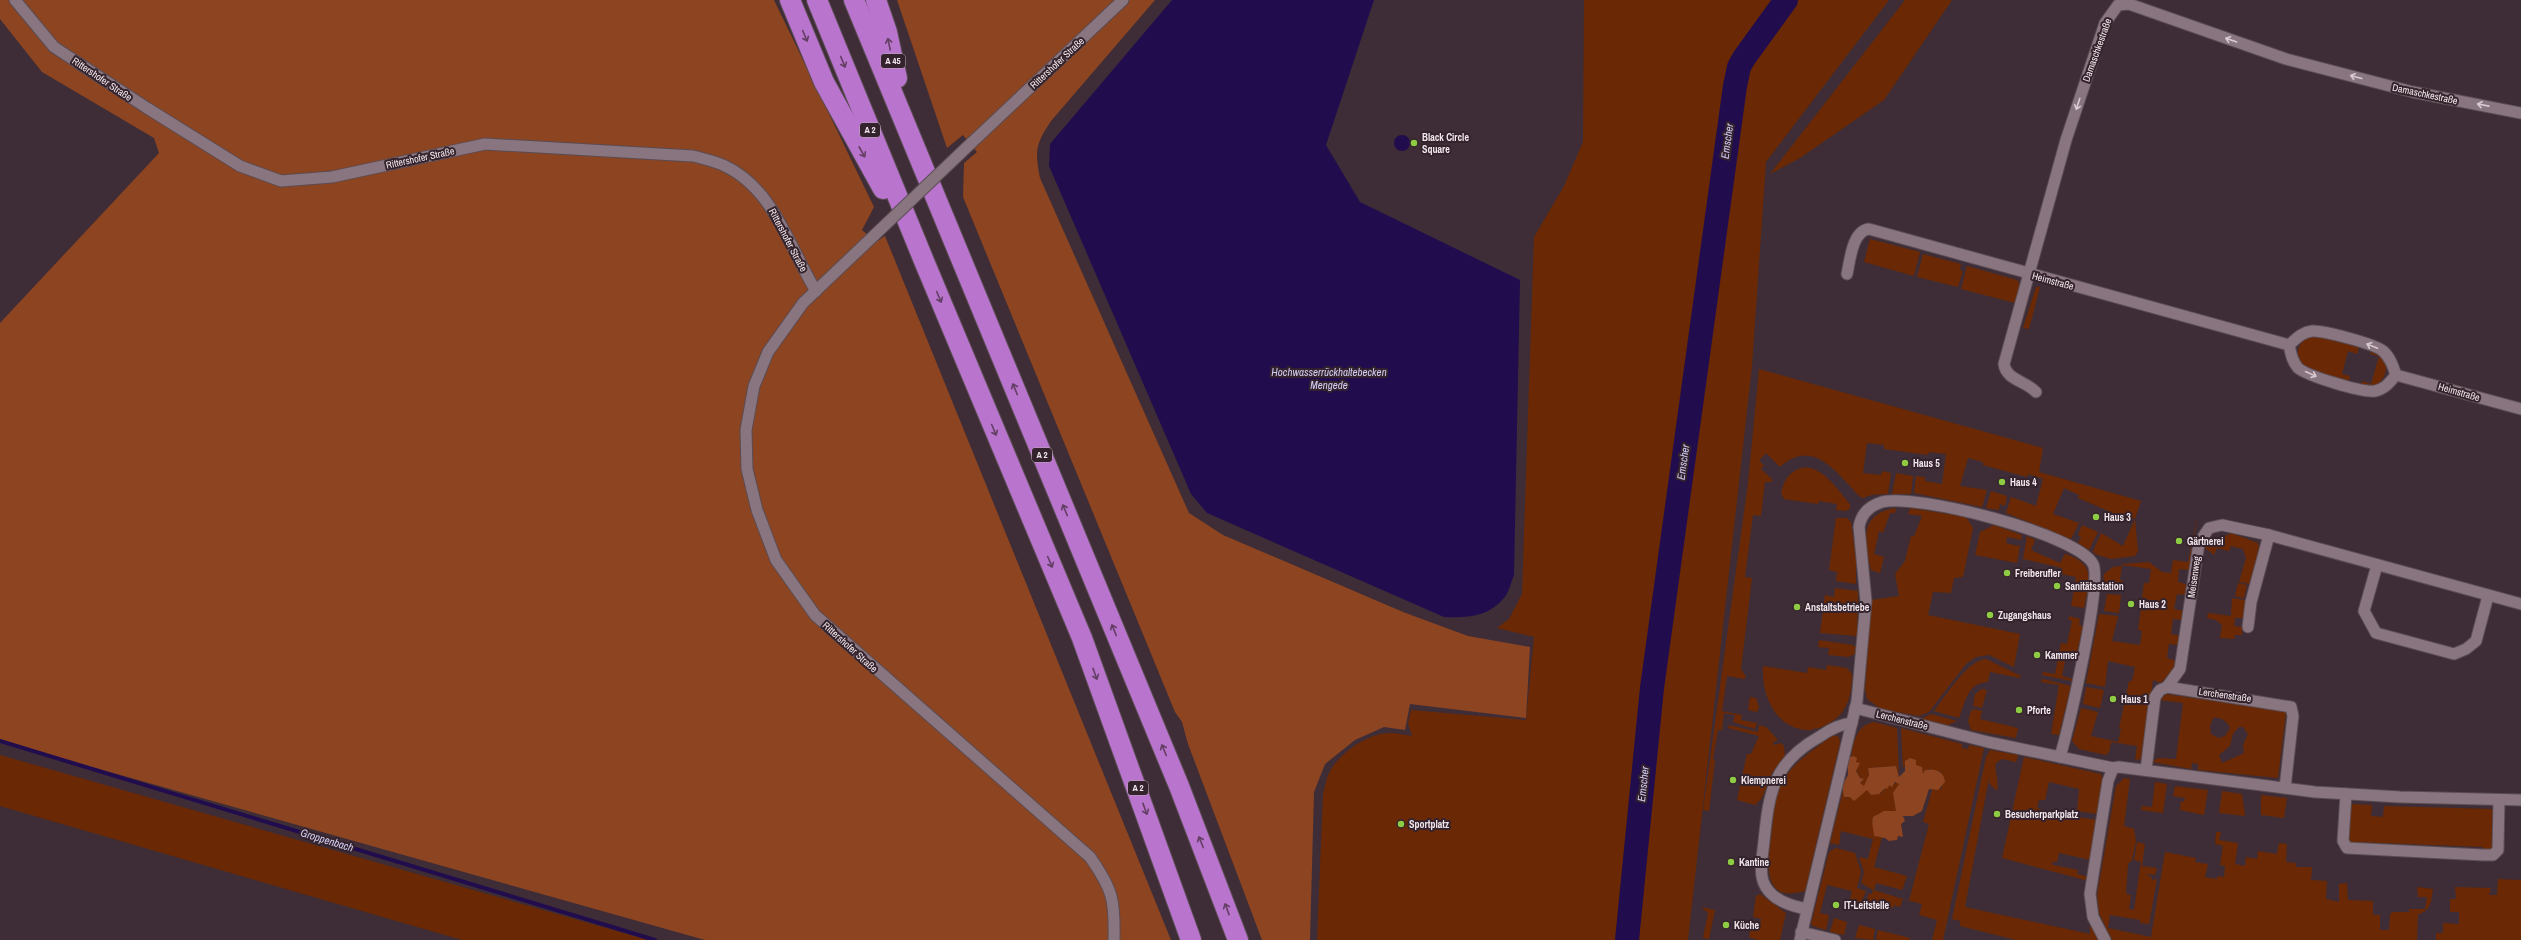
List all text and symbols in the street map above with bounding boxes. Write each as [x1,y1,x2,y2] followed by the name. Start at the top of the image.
[2080,16,2115,83] street label: Damaschkestraße
[801,30,809,42] one-way arrow
[1027,34,1087,92] street label: Rittershofer Straße
[2226,36,2238,44] one-way arrow
[885,38,893,51] one-way arrow
[69,54,135,104] street label: Rittershofer Straße
[881,54,905,68] road number: A 45
[839,56,847,68] one-way arrow
[2350,73,2363,81] one-way arrow
[2391,81,2459,107] street label: Damaschkestraße
[2074,97,2081,110] one-way arrow
[2477,101,2490,109] one-way arrow
[1718,121,1737,160] water label: Emscher
[860,123,880,137] road number: A 2
[1422,131,1469,156] place label: Black Circle Square
[1409,138,1419,148] marker: Black Circle Square
[385,144,456,172] street label: Rittershofer Straße
[859,146,867,158] one-way arrow
[766,206,810,274] street label: Rittershofer Straße
[2031,269,2076,293] street label: Heimstraße
[935,290,943,302] one-way arrow
[2367,342,2379,350] one-way arrow
[1271,365,1387,392] water label: Hochwasserrückhaltebecken Mengede
[2304,371,2316,378] one-way arrow
[2437,380,2482,404] street label: Heimstraße
[1011,384,1019,396] one-way arrow
[991,423,999,435] one-way arrow
[1674,442,1693,481] water label: Emscher
[1032,448,1052,462] road number: A 2
[1913,457,1940,470] place label: Haus 5
[1900,458,1910,468] marker: Haus 5
[2010,476,2037,489] place label: Haus 4
[1997,477,2007,487] marker: Haus 4
[1061,504,1068,516] one-way arrow
[2104,511,2131,524] place label: Haus 3
[2091,512,2101,522] marker: Haus 3
[2187,535,2223,548] place label: Gärtnerei
[2174,536,2184,546] marker: Gärtnerei
[2185,555,2203,599] street label: Meisenweg
[1047,556,1054,568] one-way arrow
[2015,567,2061,580] place label: Freiberufler
[2002,568,2012,578] marker: Freiberufler
[2065,580,2124,593] place label: Sanitätsstation
[2052,581,2062,591] marker: Sanitätsstation
[2139,598,2166,611] place label: Haus 2
[2126,599,2136,609] marker: Haus 2
[1805,601,1870,614] place label: Anstaltsbetriebe
[1792,602,1802,612] marker: Anstaltsbetriebe
[1998,609,2052,622] place label: Zugangshaus
[1985,610,1995,620] marker: Zugangshaus
[820,619,881,675] street label: Rittershofer Straße
[1110,624,1118,636] one-way arrow
[2045,649,2079,662] place label: Kammer
[2032,650,2042,660] marker: Kammer
[1092,668,1100,680] one-way arrow
[2198,685,2253,705] street label: Lerchenstraße
[2121,693,2148,706] place label: Haus 1
[2108,694,2118,704] marker: Haus 1
[2027,704,2051,717] place label: Pforte
[2014,705,2024,715] marker: Pforte
[1875,707,1930,733] street label: Lerchenstraße
[1159,745,1167,757] one-way arrow
[1634,765,1652,802] water label: Emscher
[1741,774,1786,787] place label: Klempnerei
[1728,775,1738,785] marker: Klempnerei
[1128,781,1148,795] road number: A 2
[1142,803,1150,815] one-way arrow
[2005,808,2078,821] place label: Besucherparkplatz
[1992,809,2002,819] marker: Besucherparkplatz
[1409,818,1449,831] place label: Sportplatz
[1396,819,1406,829] marker: Sportplatz
[299,825,355,855] water label: Groppenbach
[1197,837,1204,849] one-way arrow
[1739,856,1770,869] place label: Kantine
[1726,857,1736,867] marker: Kantine
[1844,899,1890,912] place label: IT-Leitstelle
[1831,900,1841,910] marker: IT-Leitstelle
[1222,904,1230,916] one-way arrow
[1734,919,1760,932] place label: Küche
[1721,920,1731,930] marker: Küche

